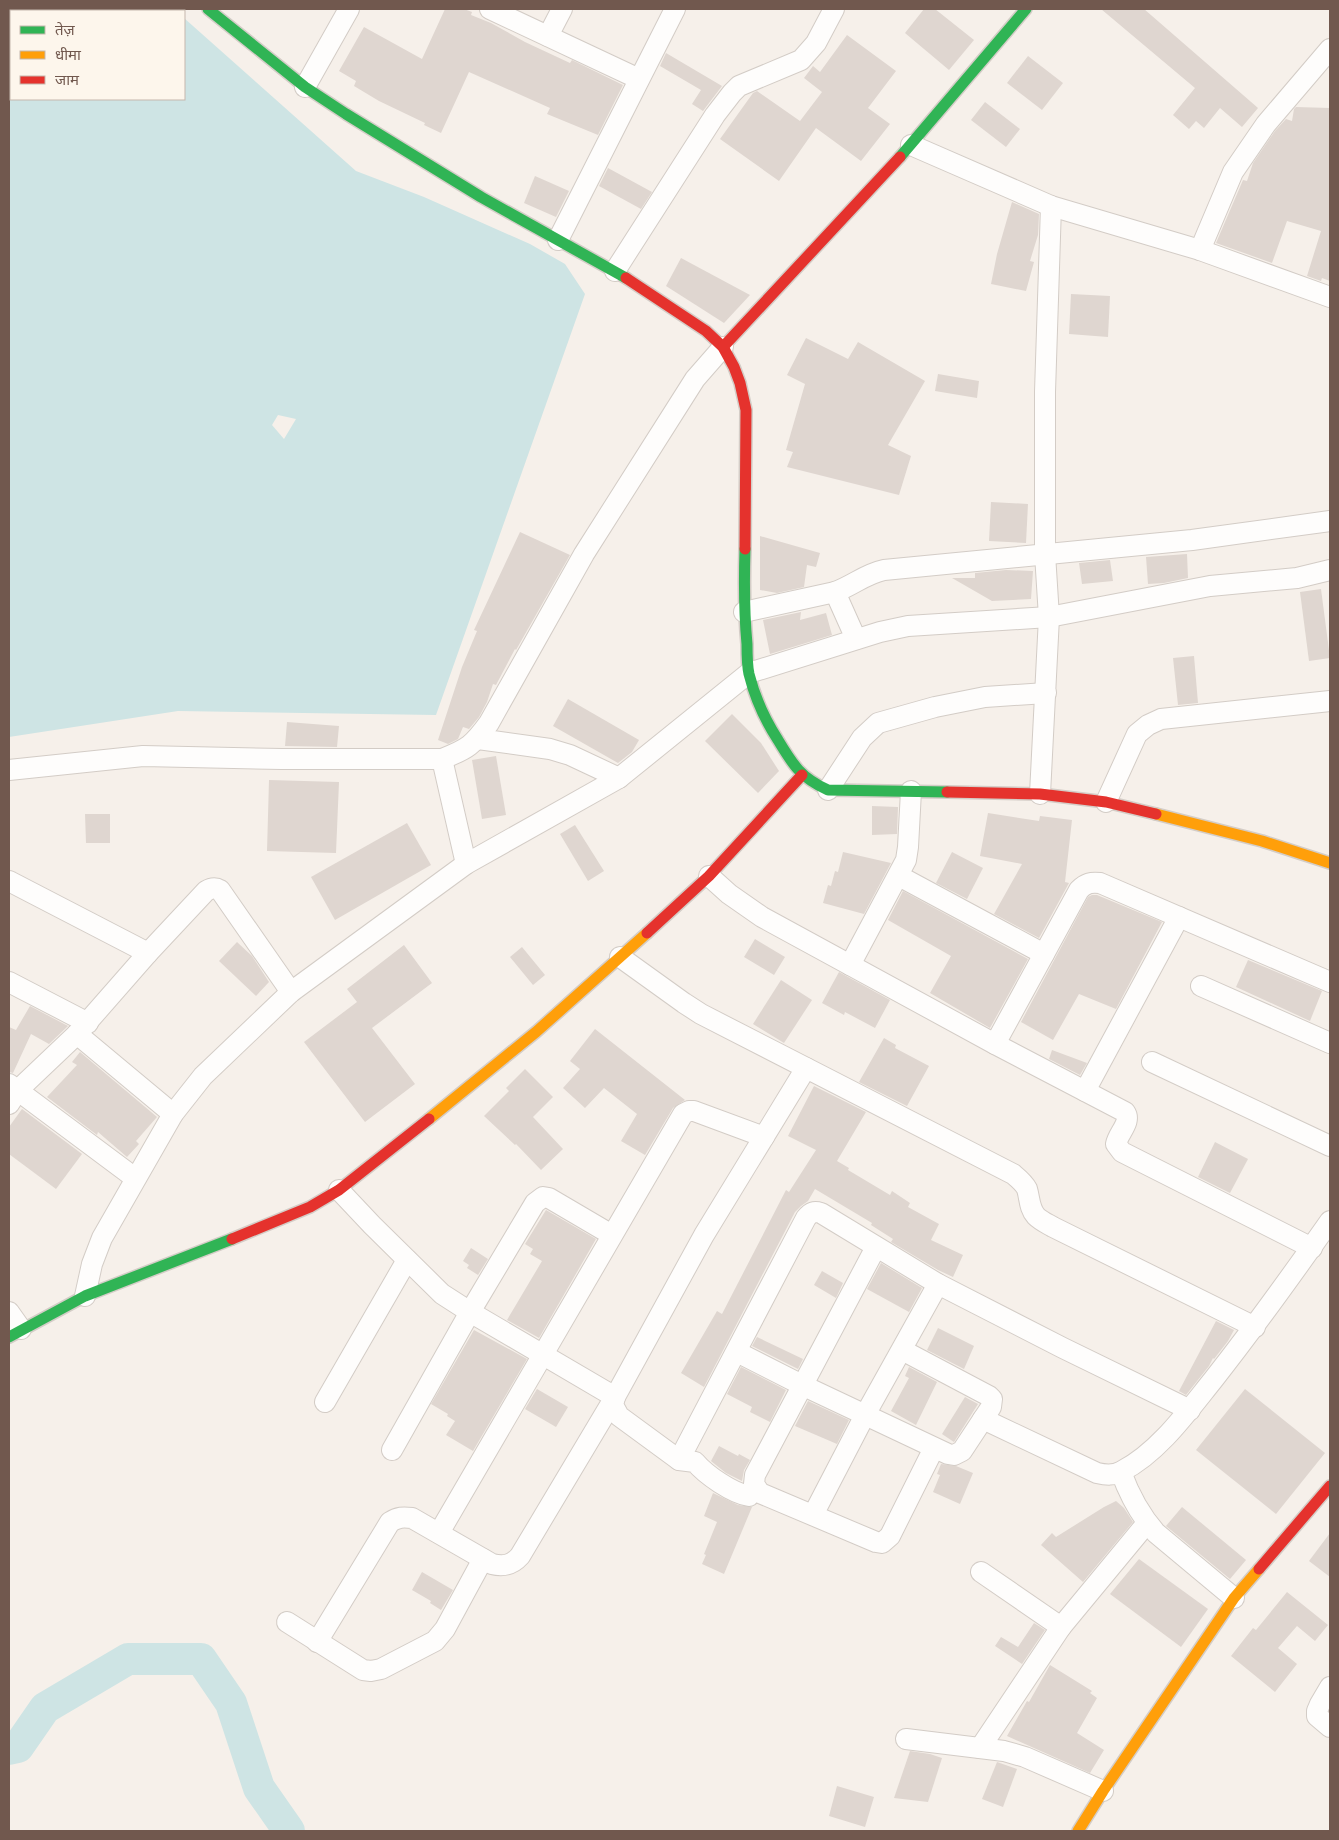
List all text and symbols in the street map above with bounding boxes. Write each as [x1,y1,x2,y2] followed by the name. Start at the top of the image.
[10,10,185,100] legend
[55,21,76,39] text: तेज़
[55,46,82,64] text: धीमा
[55,71,80,89] text: जाम

